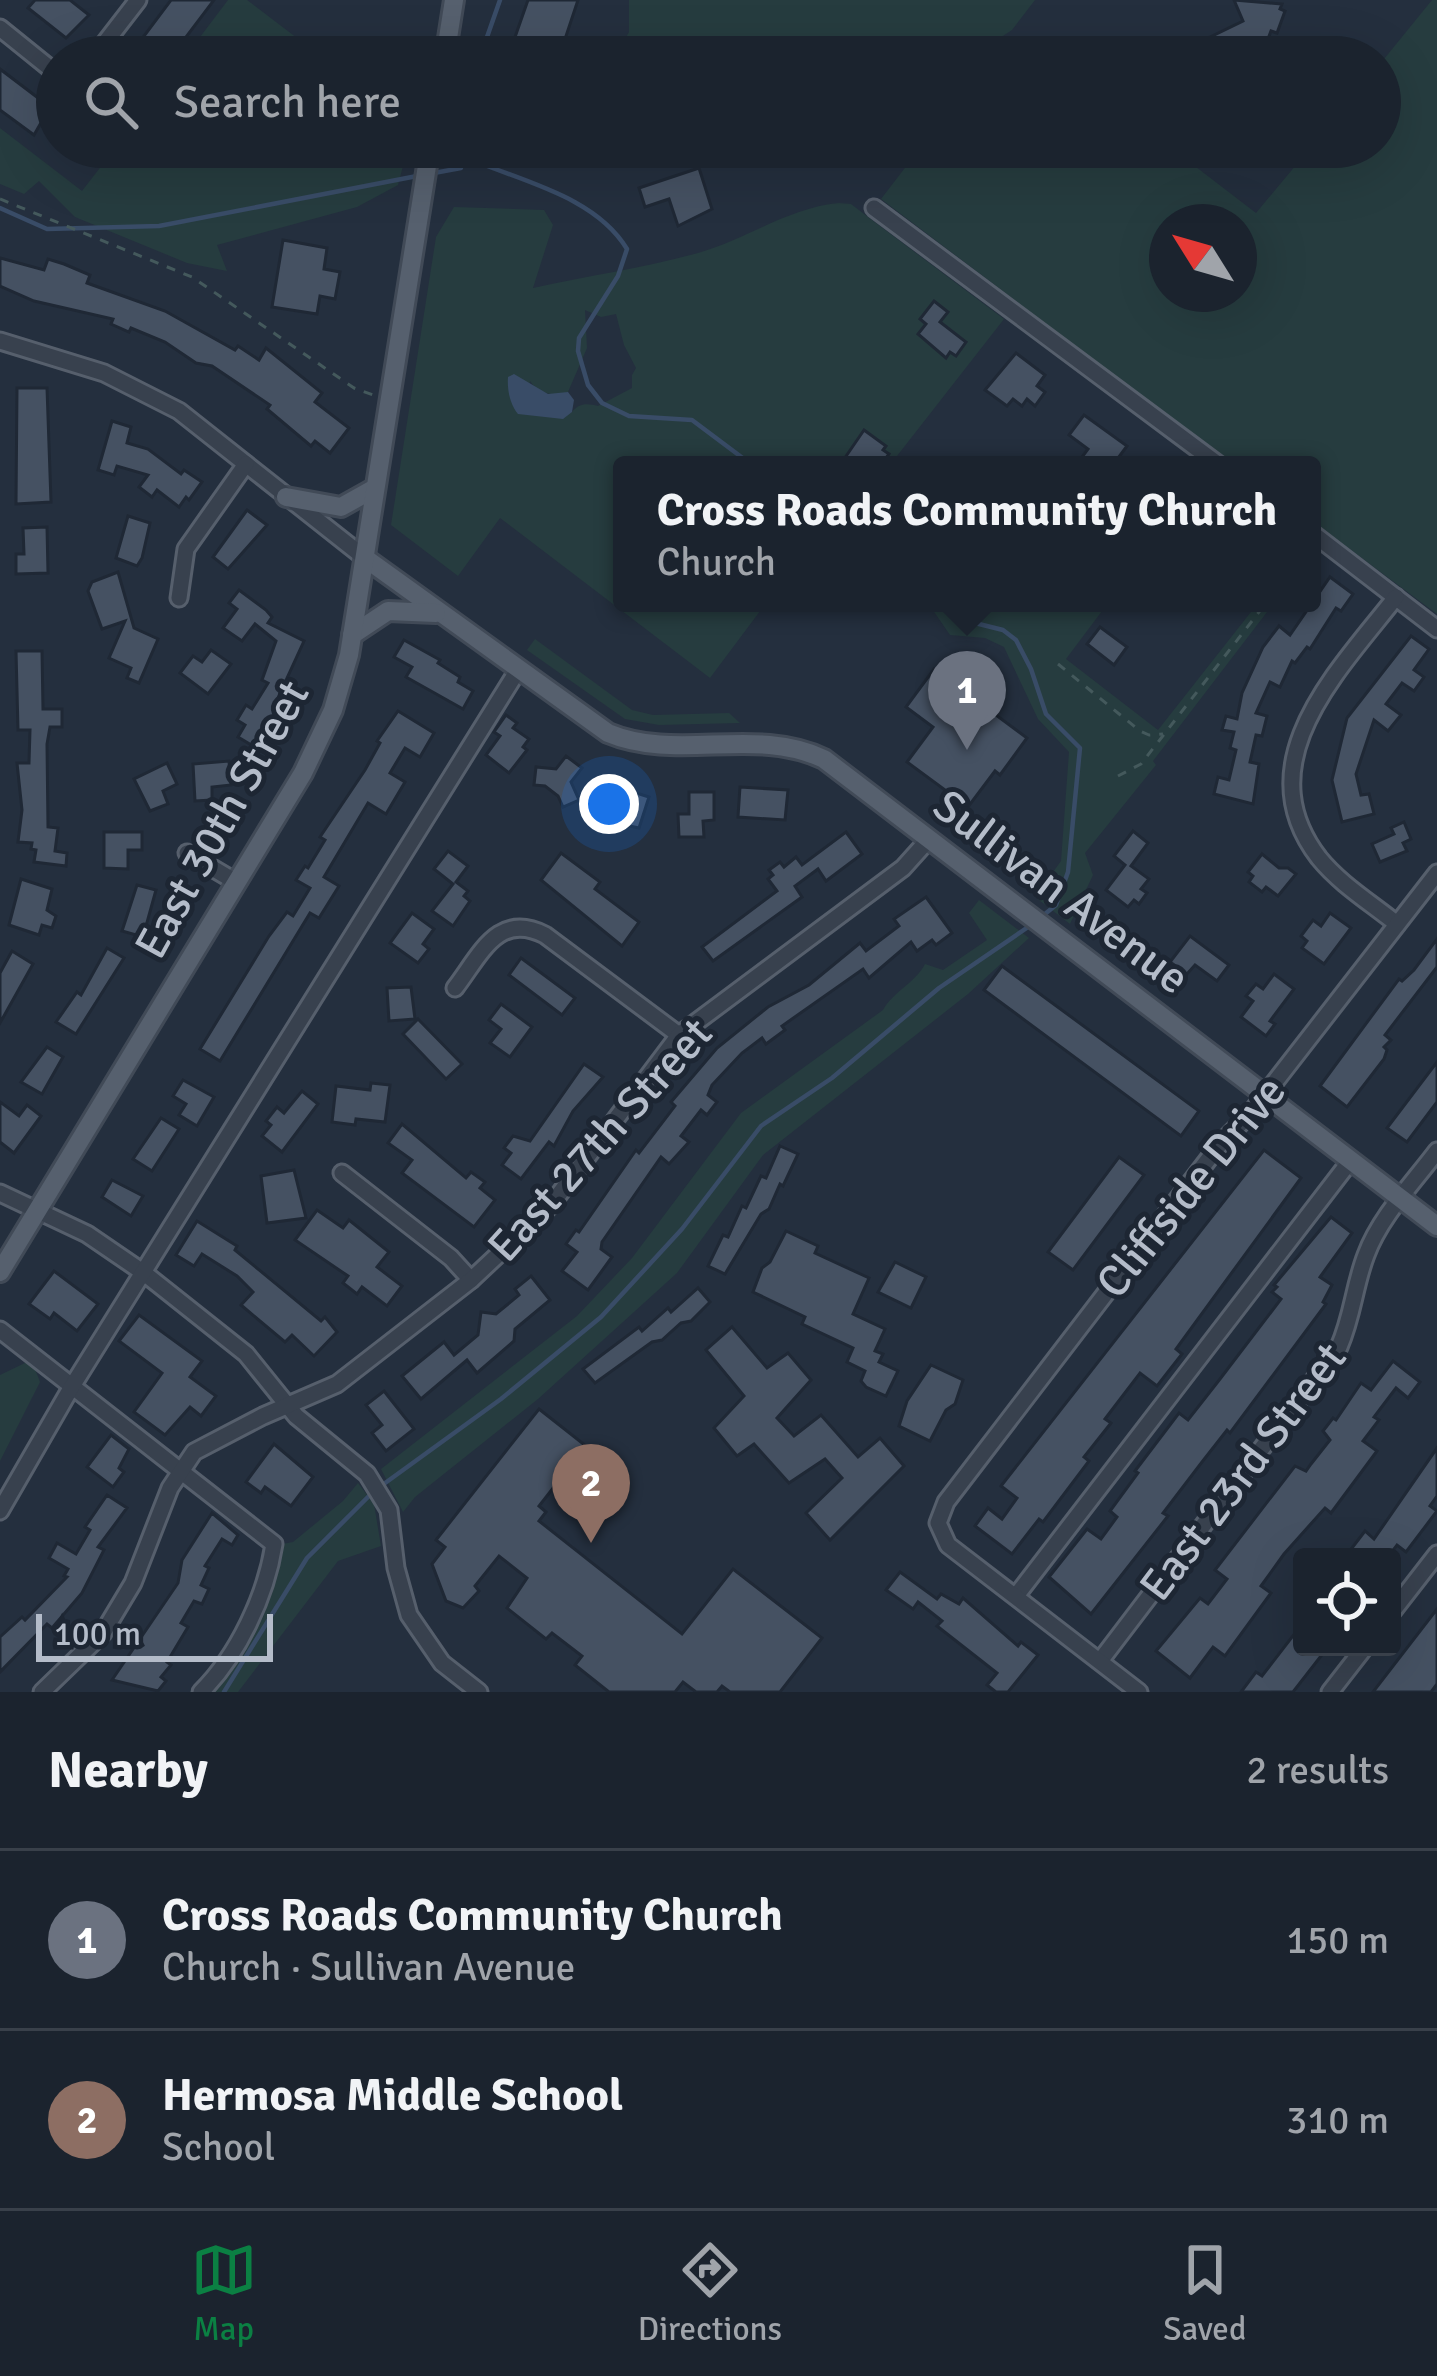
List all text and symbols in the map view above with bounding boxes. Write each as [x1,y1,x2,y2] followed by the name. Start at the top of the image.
[36,36,1401,168] search box
[78,69,144,135] icon: search
[174,75,401,130] text: Search here
[1149,204,1257,312] north arrow
[613,456,1321,612] popup
[657,483,1277,538] text: Cross Roads Community Church
[657,538,776,586] text: Church
[928,651,1006,750] pin: 1
[123,671,321,968] street label: East 30th Street
[579,774,639,834] your location
[923,778,1200,1006] street label: Sullivan Avenue
[476,1007,724,1273] street label: East 27th Street
[1085,1065,1297,1309] street label: Cliffside Drive
[1128,1332,1358,1612] street label: East 23rd Street
[552,1444,630,1543] pin: 2
[1293,1548,1401,1656] map controls
[1293,1548,1401,1656] button: locate
[36,1608,273,1661] scale bar
[54,1614,141,1655] text: 100 m
[48,1739,208,1802] text: Nearby
[1246,1746,1389,1794] text: 2 results
[162,1888,783,1943] text: Cross Roads Community Church
[76,1916,98,1964] text: 1
[1286,1916,1389,1964] text: 150 m
[162,1943,575,1991] text: Church · Sullivan Avenue
[162,2068,623,2123] text: Hermosa Middle School
[76,2096,98,2144] text: 2
[1286,2096,1389,2144] text: 310 m
[162,2123,275,2171] text: School
[191,2237,257,2350] tab: Map
[638,2237,782,2350] tab: Directions
[1163,2237,1246,2350] tab: Saved

